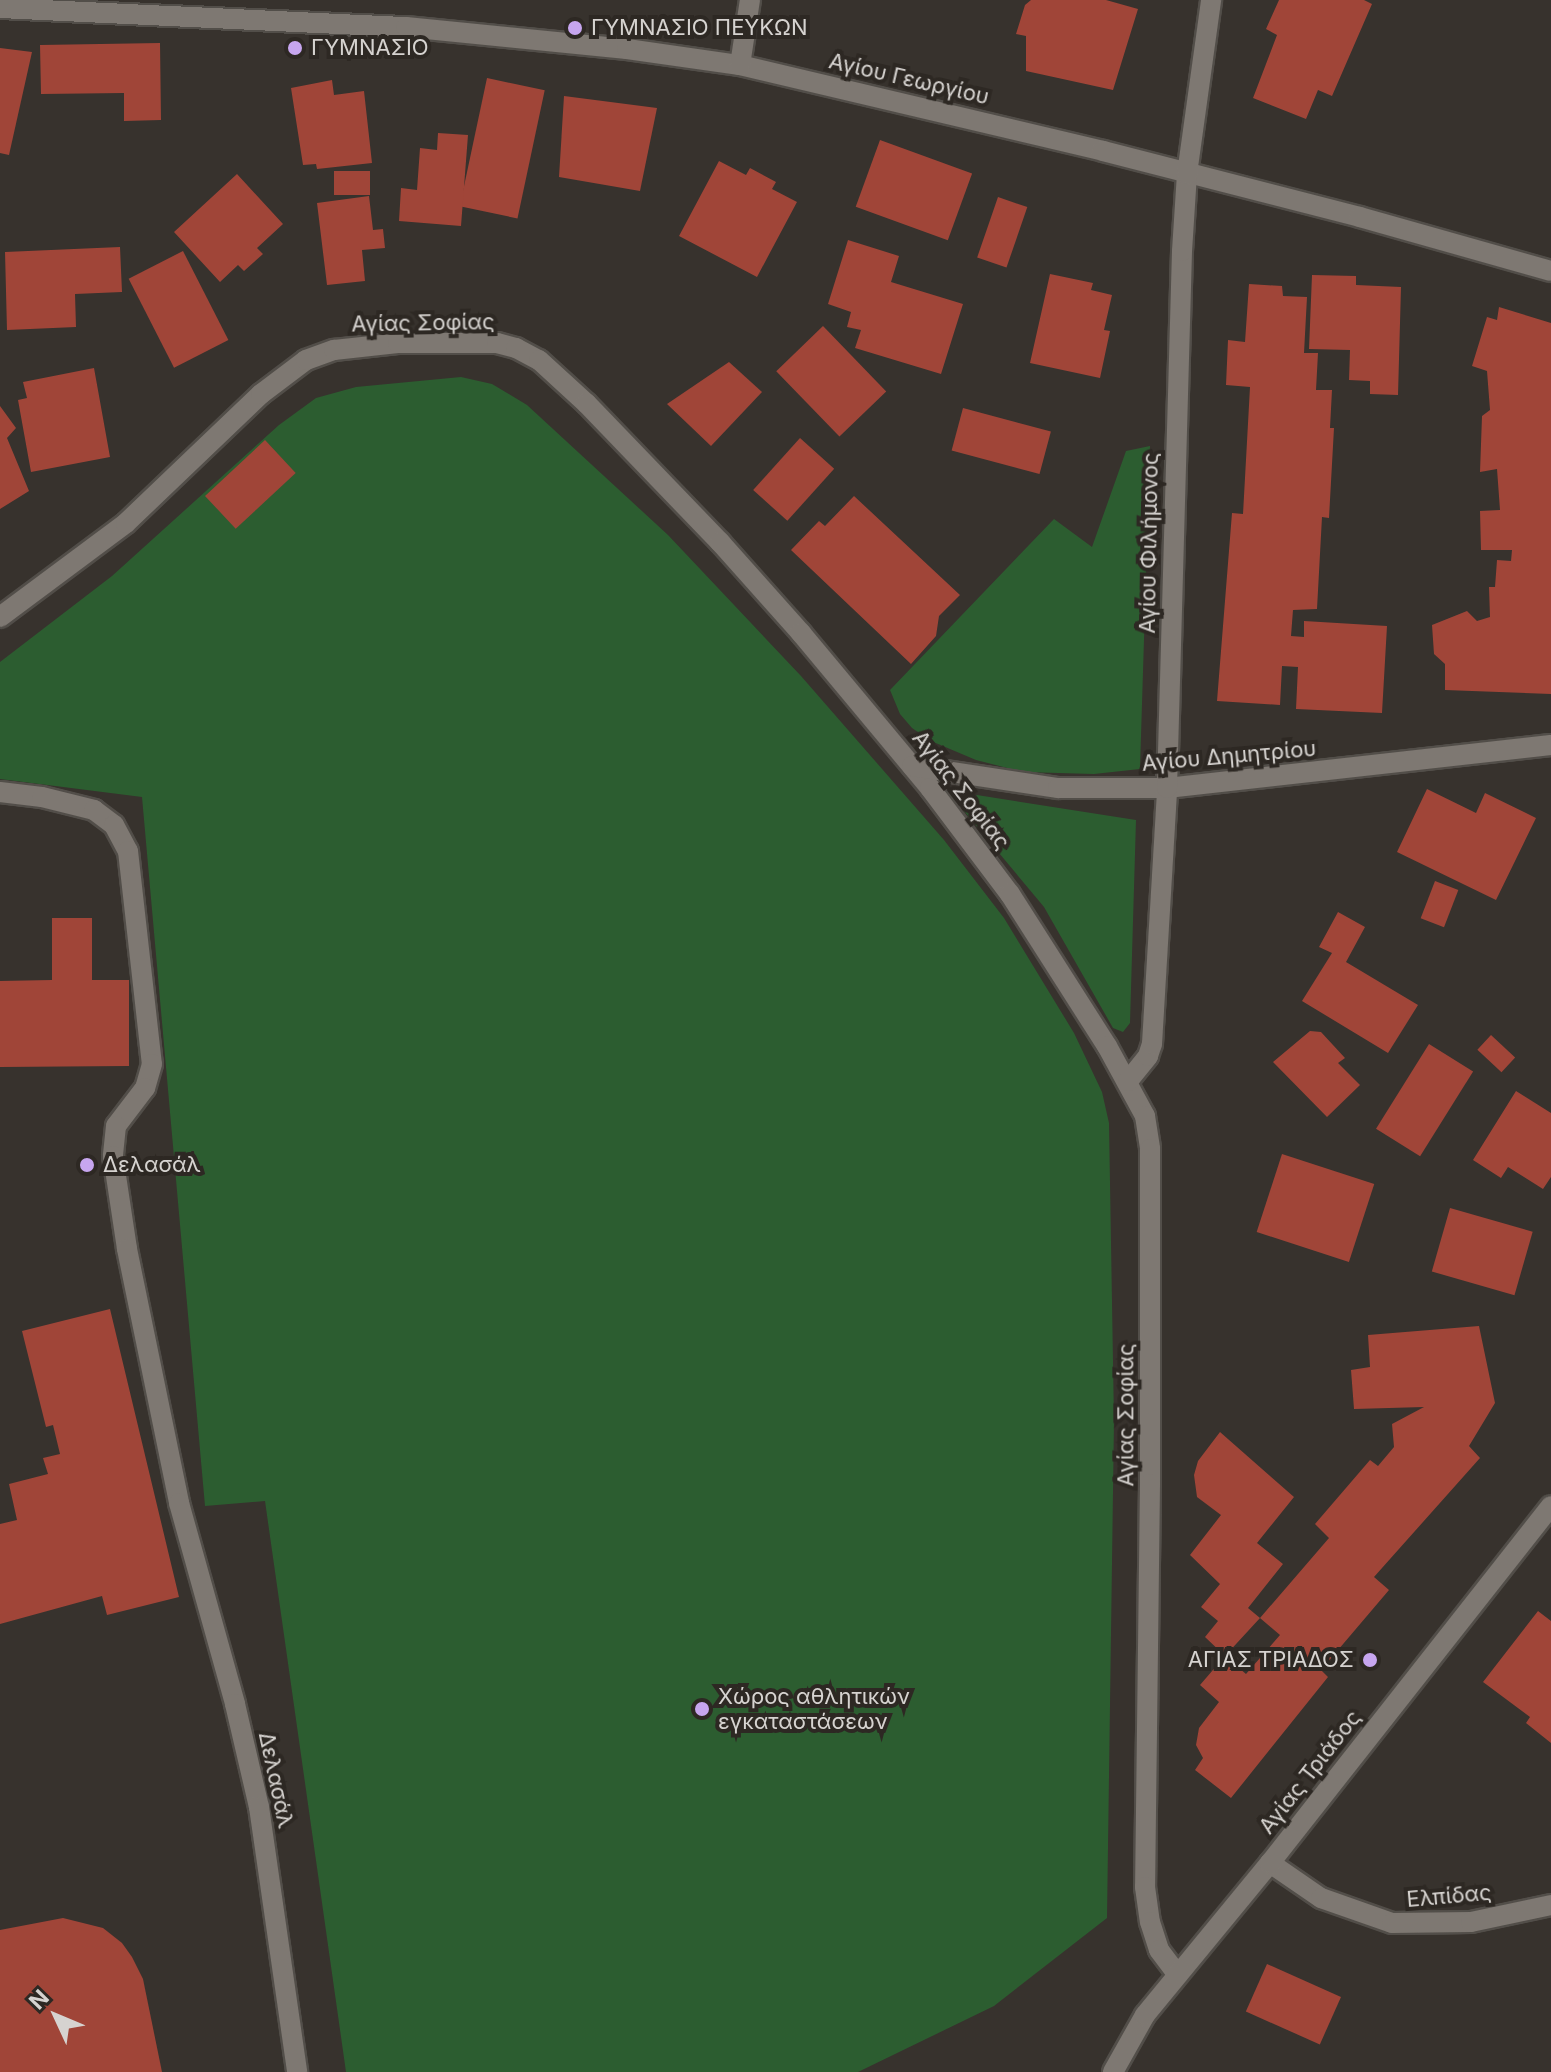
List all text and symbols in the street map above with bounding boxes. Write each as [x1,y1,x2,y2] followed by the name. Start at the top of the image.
[591,15,808,41] place label: ΓΥΜΝΑΣΙΟ ΠΕΥΚΩΝ
[566,19,584,37] marker: ΓΥΜΝΑΣΙΟ ΠΕΥΚΩΝ
[311,35,429,61] place label: ΓΥΜΝΑΣΙΟ
[286,39,304,57] marker: ΓΥΜΝΑΣΙΟ
[826,48,992,110] street label: Αγίου Γεωργίου
[351,309,495,337] street label: Αγίας Σοφίας
[1134,452,1164,634] street label: Αγίου Φιλήμονος
[907,725,1015,855] street label: Αγίας Σοφίας
[1141,735,1317,777] street label: Αγίου Δημητρίου
[103,1152,201,1178] place label: Δελασάλ
[78,1156,96,1174] marker: Δελασάλ
[1113,1343,1139,1487] street label: Αγίας Σοφίας
[1188,1647,1354,1673] place label: ΑΓΙΑΣ ΤΡΙΑΔΟΣ
[1361,1651,1379,1669] marker: ΑΓΙΑΣ ΤΡΙΑΔΟΣ
[718,1683,910,1734] place label: Χώρος αθλητικών εγκαταστάσεων
[693,1700,711,1718] marker: Χώρος αθλητικών εγκαταστάσεων
[1253,1705,1367,1839] street label: Αγίας Τριάδος
[253,1730,299,1830] street label: Δελασάλ
[1405,1879,1493,1913] street label: Ελπίδας
[16,1976,96,2056] north arrow
[24,1984,54,2014] text: N

